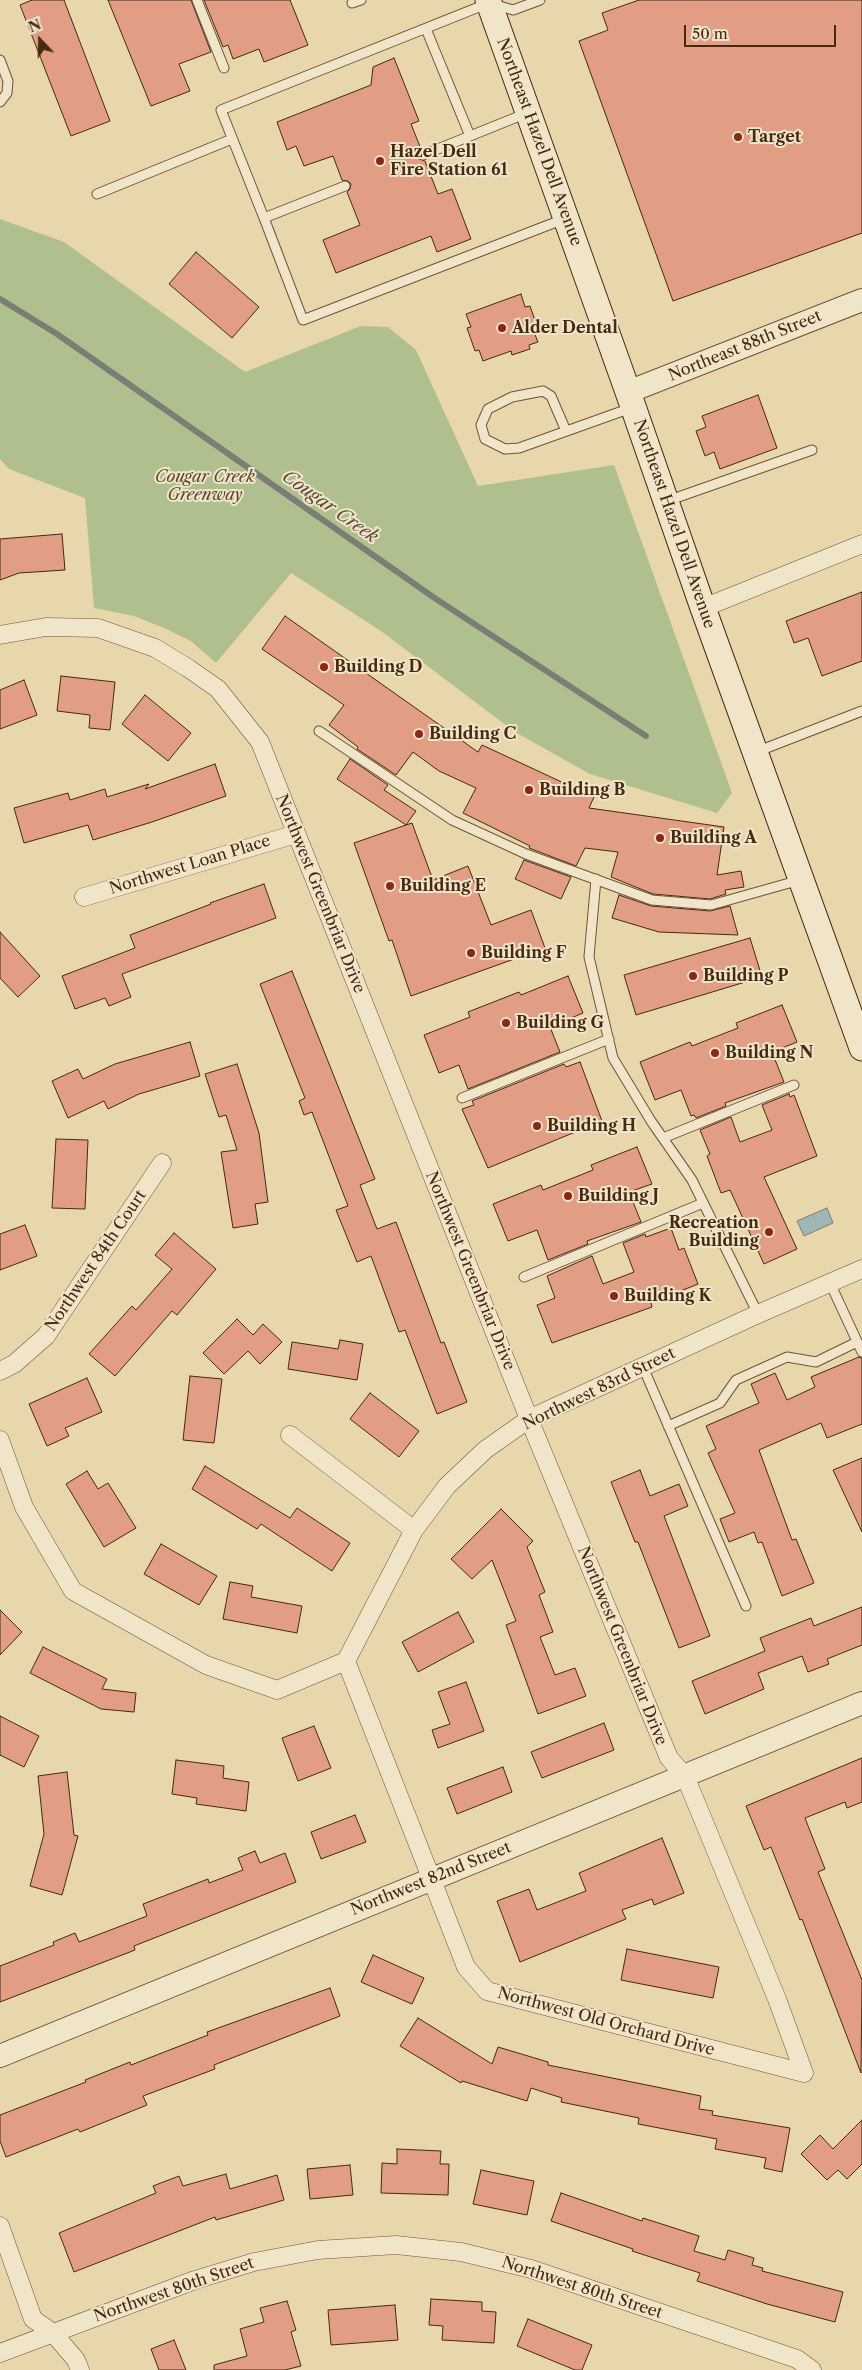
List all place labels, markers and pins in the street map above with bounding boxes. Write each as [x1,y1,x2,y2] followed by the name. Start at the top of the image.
[748,127,801,147] place label: Target
[732,131,744,143] marker: Target
[390,142,508,180] place label: Hazel Dell Fire Station 61
[374,155,386,167] marker: Hazel Dell Fire Station 61
[512,318,618,338] place label: Alder Dental
[496,322,508,334] marker: Alder Dental
[334,657,422,677] place label: Building D
[318,661,330,673] marker: Building D
[429,724,516,744] place label: Building C
[413,728,425,740] marker: Building C
[539,780,625,800] place label: Building B
[523,784,535,796] marker: Building B
[670,828,757,848] place label: Building A
[654,832,666,844] marker: Building A
[400,876,486,896] place label: Building E
[384,880,396,892] marker: Building E
[481,943,566,963] place label: Building F
[465,947,477,959] marker: Building F
[703,966,788,986] place label: Building P
[687,970,699,982] marker: Building P
[516,1013,604,1033] place label: Building G
[500,1017,512,1029] marker: Building G
[725,1043,813,1063] place label: Building N
[709,1047,721,1059] marker: Building N
[547,1116,636,1136] place label: Building H
[531,1120,543,1132] marker: Building H
[578,1186,659,1206] place label: Building J
[562,1190,574,1202] marker: Building J
[669,1213,759,1251] place label: Recreation Building
[763,1226,775,1238] marker: Recreation Building
[624,1286,711,1306] place label: Building K
[608,1290,620,1302] marker: Building K

